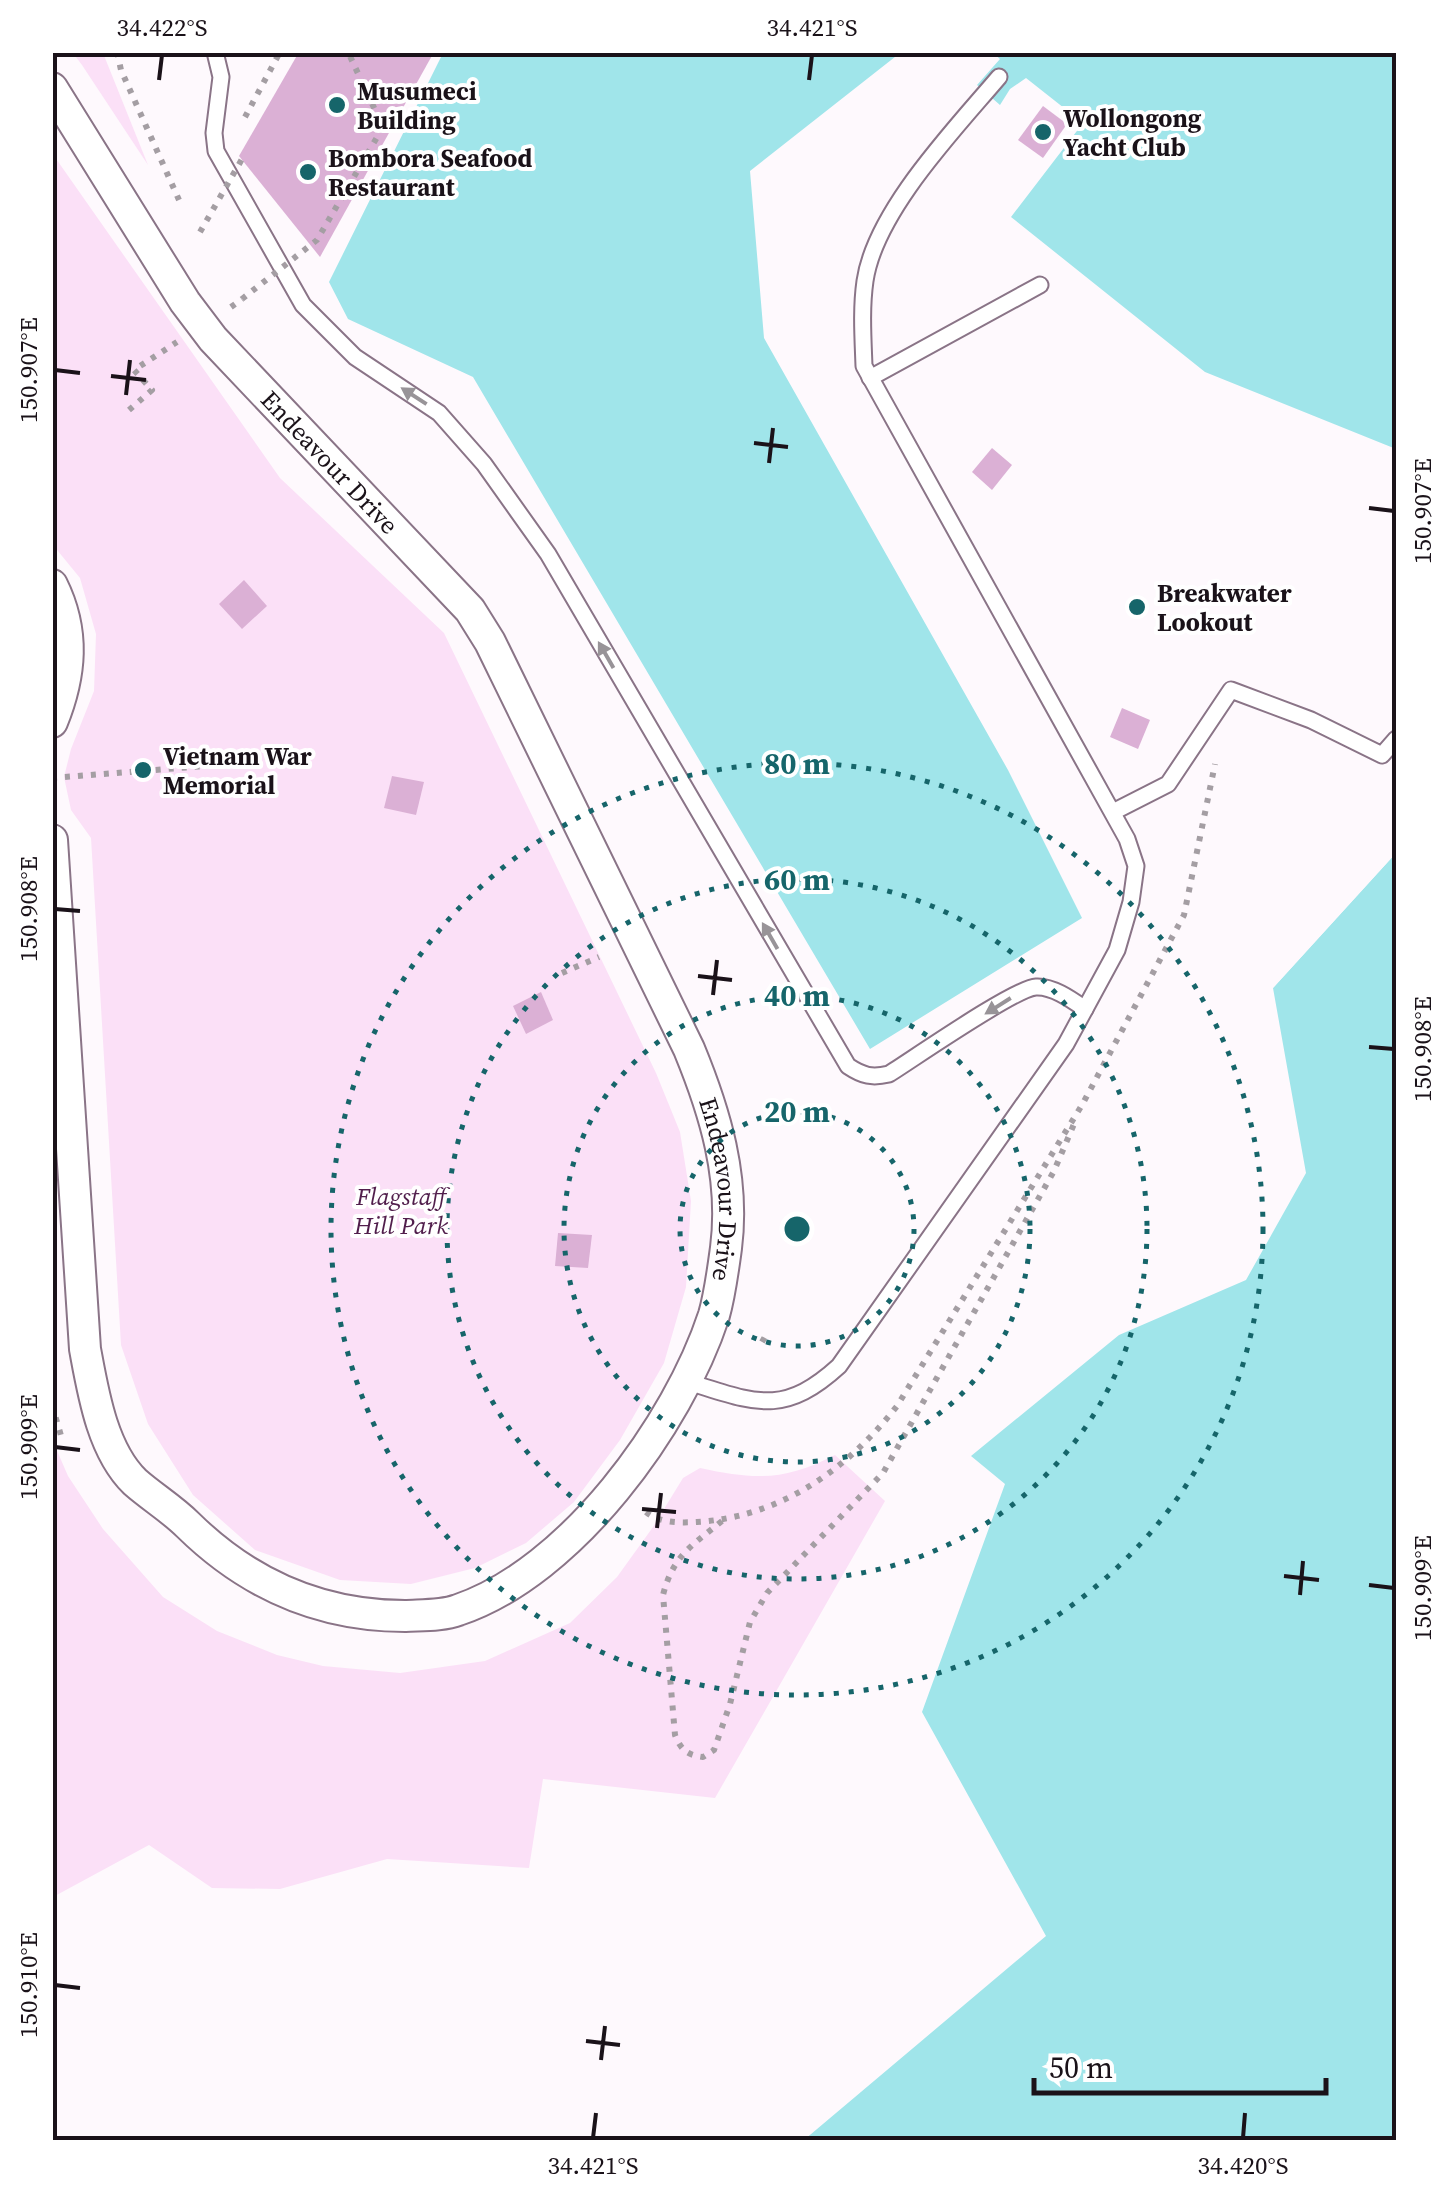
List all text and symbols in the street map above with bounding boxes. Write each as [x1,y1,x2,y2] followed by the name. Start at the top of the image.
[116,10,208,44] text: 34.422°S
[766,10,858,44] text: 34.421°S
[357,74,477,137] place label: Musumeci Building
[326,94,348,116] marker: Musumeci Building
[1063,101,1202,164] place label: Wollongong Yacht Club
[1032,121,1054,143] marker: Wollongong Yacht Club
[328,141,533,204] place label: Bombora Seafood Restaurant
[297,161,319,183] marker: Bombora Seafood Restaurant
[11,317,45,423] text: 150.907°E
[253,383,406,541] street label: Endeavour Drive
[401,388,428,406] one-way arrow
[1405,458,1439,564] text: 150.907°E
[1157,576,1292,639] place label: Breakwater Lookout
[1126,596,1148,618] marker: Breakwater Lookout
[598,641,615,669] one-way arrow
[163,739,312,802] place label: Vietnam War Memorial
[764,743,830,784] text: 80 m
[132,759,154,781] marker: Vietnam War Memorial
[11,856,45,962] text: 150.908°E
[764,859,830,900] text: 60 m
[762,922,779,950] one-way arrow
[764,975,830,1016] text: 40 m
[984,996,1011,1014] one-way arrow
[1405,996,1439,1102] text: 150.908°E
[764,1091,830,1132] text: 20 m
[691,1093,745,1284] street label: Endeavour Drive
[353,1179,451,1242] park label: Flagstaff Hill Park
[779,1211,815,1247] centre of rings
[11,1394,45,1500] text: 150.909°E
[1405,1535,1439,1641] text: 150.909°E
[11,1932,45,2038] text: 150.910°E
[1034,2033,1326,2095] scale bar
[1049,2047,1113,2088] text: 50 m
[547,2148,639,2182] text: 34.421°S
[1197,2148,1289,2182] text: 34.420°S

